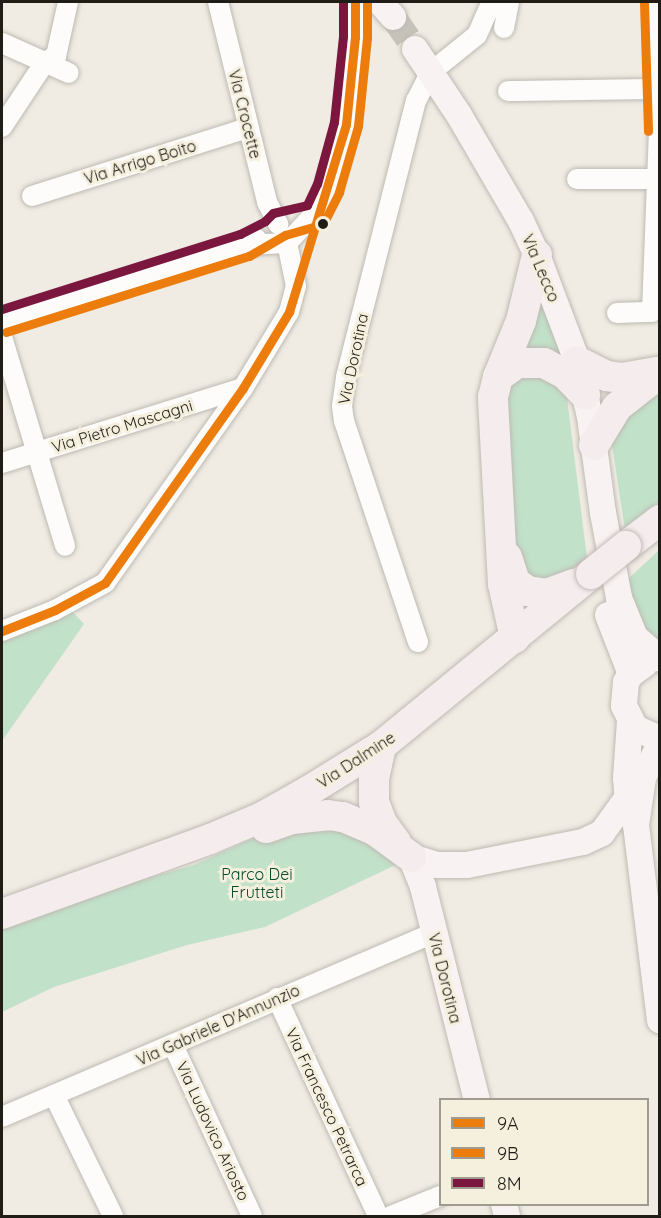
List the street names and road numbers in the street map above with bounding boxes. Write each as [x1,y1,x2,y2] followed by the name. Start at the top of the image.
[225,67,265,161] street label: Via Crocette
[82,136,198,188] street label: Via Arrigo Boito
[518,231,564,305] street label: Via Lecco
[334,312,372,406] street label: Via Dorotina
[49,395,195,457] street label: Via Pietro Mascagni
[313,728,399,792] street label: Via Dalmine
[424,931,466,1025] street label: Via Dorotina
[133,980,303,1070] street label: Via Gabriele D'Annunzio
[282,1025,372,1189] street label: Via Francesco Petrarca
[172,1058,254,1204] street label: Via Ludovico Ariosto

